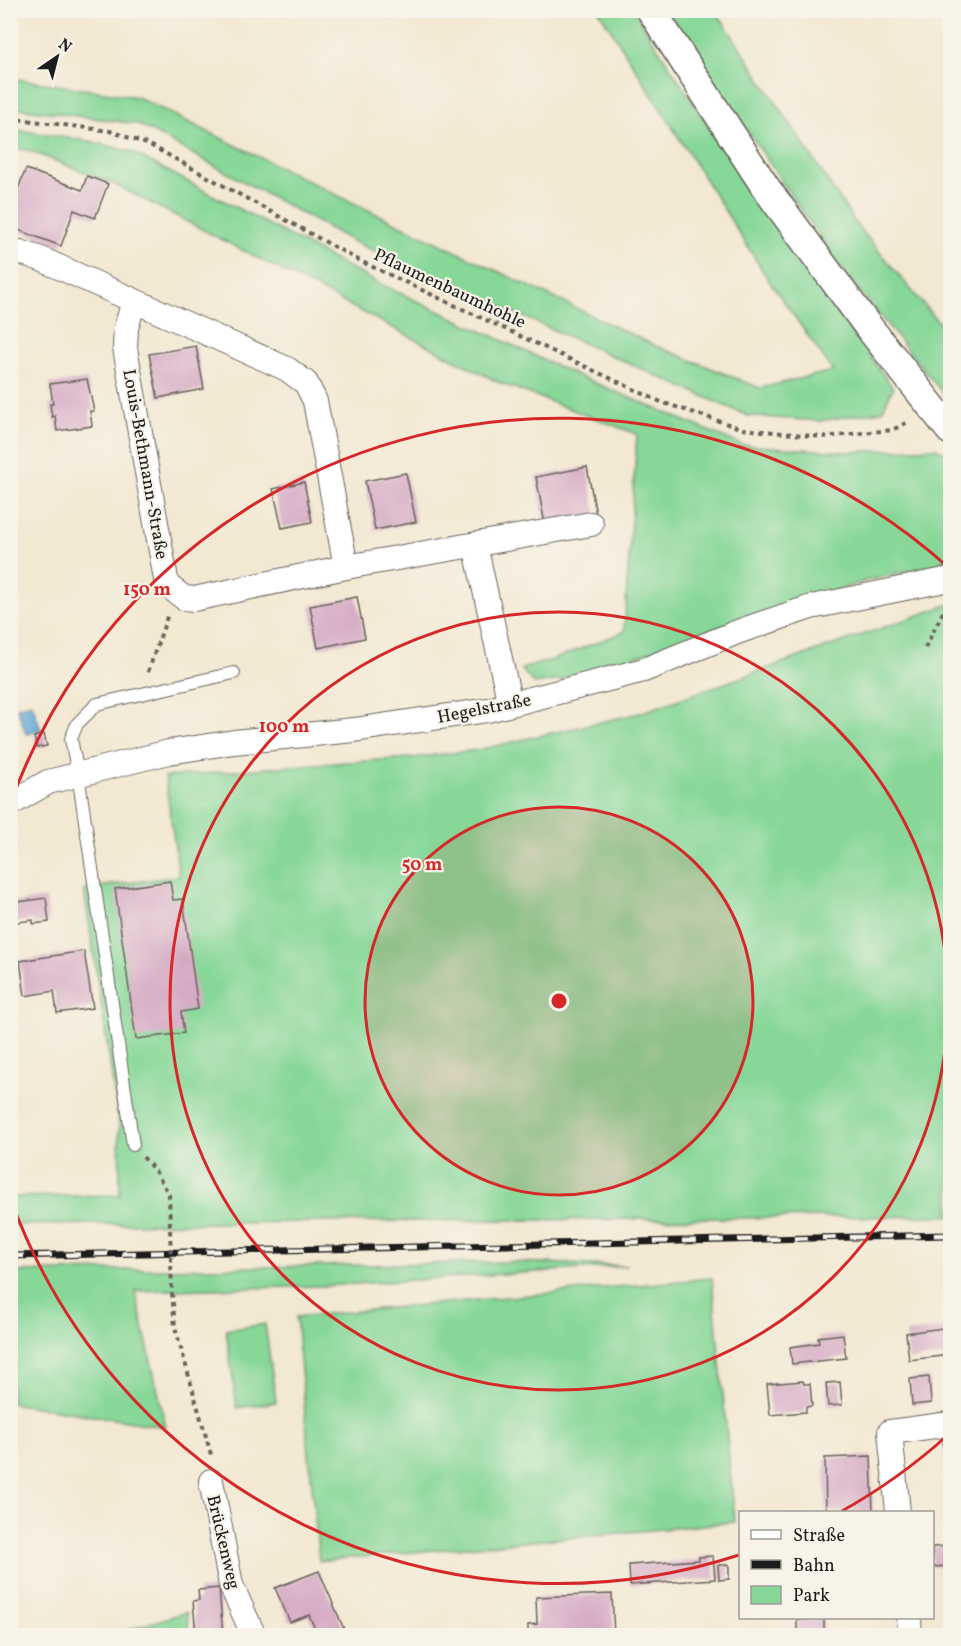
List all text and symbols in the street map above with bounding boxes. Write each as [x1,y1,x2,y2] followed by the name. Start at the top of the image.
[27,27,87,87] north arrow
[53,34,76,59] text: N
[369,243,530,336] street label: Pflaumenbaumhohle
[115,367,174,561] street label: Louis-Bethmann-Straße
[123,578,171,603] text: 150 m
[435,688,533,731] street label: Hegelstraße
[259,715,309,740] text: 100 m
[402,853,442,878] text: 50 m
[549,991,569,1011] centre of rings
[200,1493,246,1592] street label: Brückenweg
[739,1511,934,1619] legend
[793,1524,845,1549] text: Straße
[793,1554,835,1579] text: Bahn
[793,1584,830,1609] text: Park

